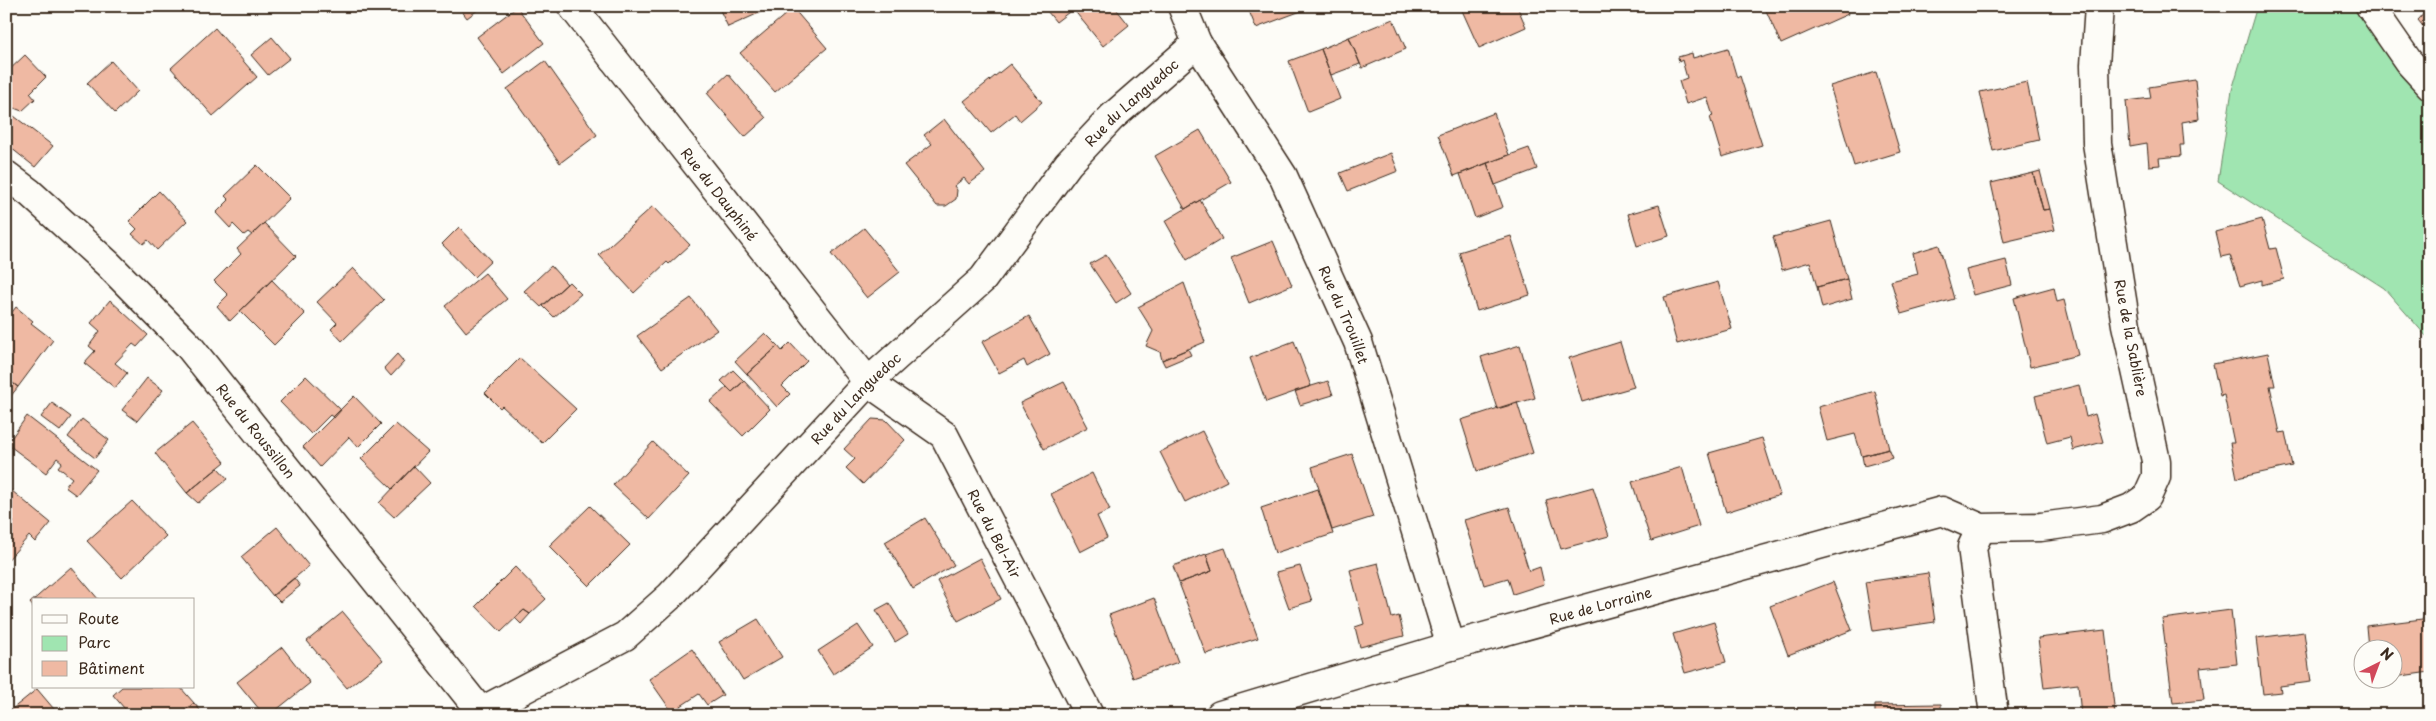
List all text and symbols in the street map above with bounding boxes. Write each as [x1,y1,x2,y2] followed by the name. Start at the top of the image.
[1079,53,1183,151] street label: Rue du Languedoc
[676,143,763,245] street label: Rue du Dauphiné
[1314,262,1375,367] street label: Rue du Trouillet
[2109,277,2153,399] street label: Rue de la Sablière
[805,347,905,448] street label: Rue du Languedoc
[212,379,301,483] street label: Rue du Roussillon
[963,485,1027,582] street label: Rue du Bel-Air
[1547,581,1654,629] street label: Rue de Lorraine
[32,598,195,688] legend
[78,606,119,629] text: Route
[78,630,111,653] text: Parc
[2354,638,2404,688] north arrow
[2376,642,2398,665] text: N
[78,656,145,679] text: Bâtiment

